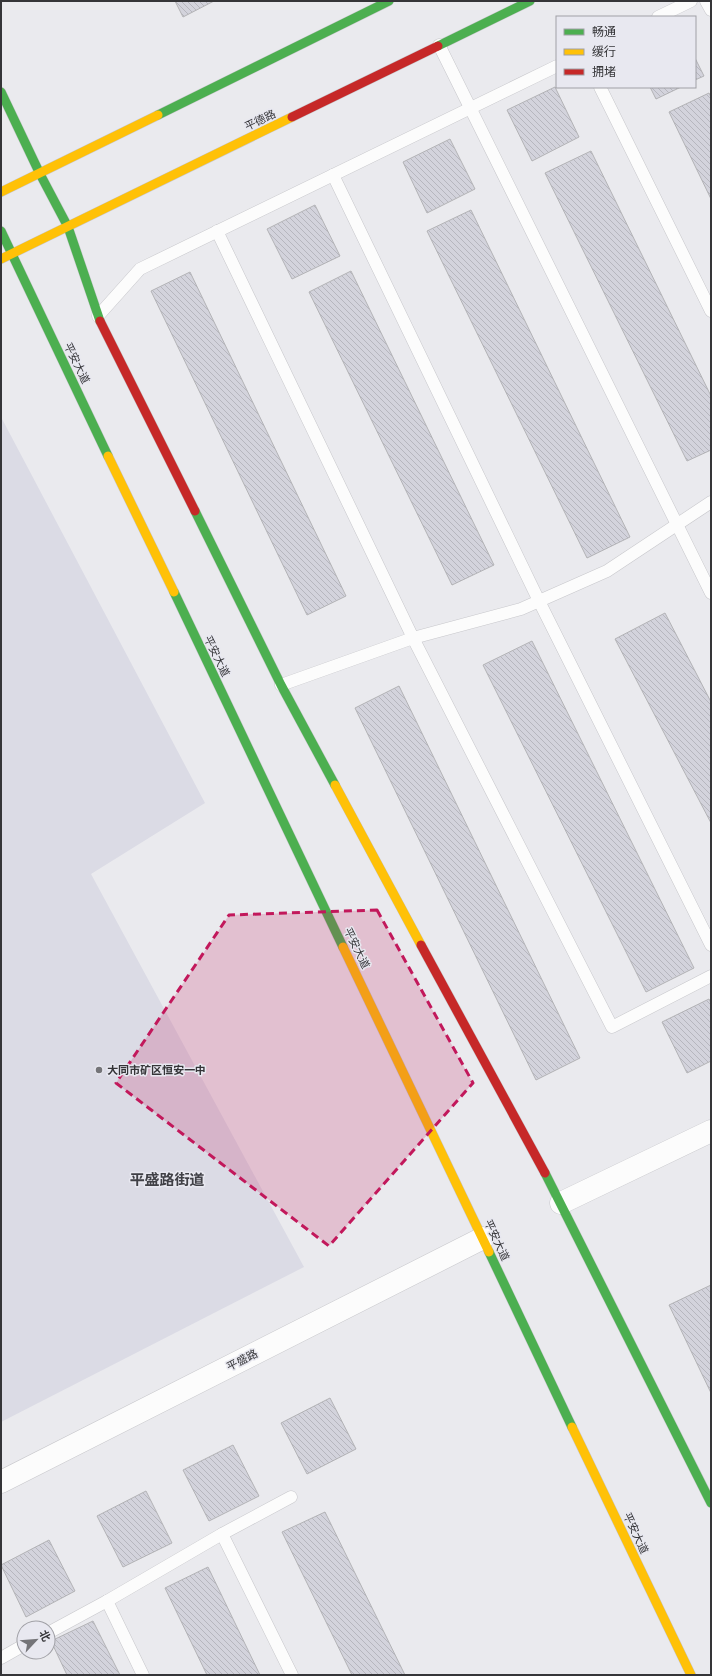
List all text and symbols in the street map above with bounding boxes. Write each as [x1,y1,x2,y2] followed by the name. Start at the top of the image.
[556,16,696,88] legend
[592,22,616,39] text: 畅通
[592,42,616,59] text: 缓行
[592,62,616,79] text: 拥堵
[241,105,278,134] street label: 平德路
[61,339,95,386] street label: 平安大道
[201,632,235,679] street label: 平安大道
[341,924,375,971] street label: 平安大道
[107,1061,206,1077] place label: 大同市矿区恒安一中
[94,1065,104,1075] marker: 大同市矿区恒安一中
[129,1168,205,1189] district label: 平盛路街道
[481,1216,514,1263] street label: 平安大道
[223,1344,260,1374] street label: 平盛路
[620,1509,653,1556] street label: 平安大道
[16,1620,56,1660] north arrow
[36,1627,55,1644] text: 北

